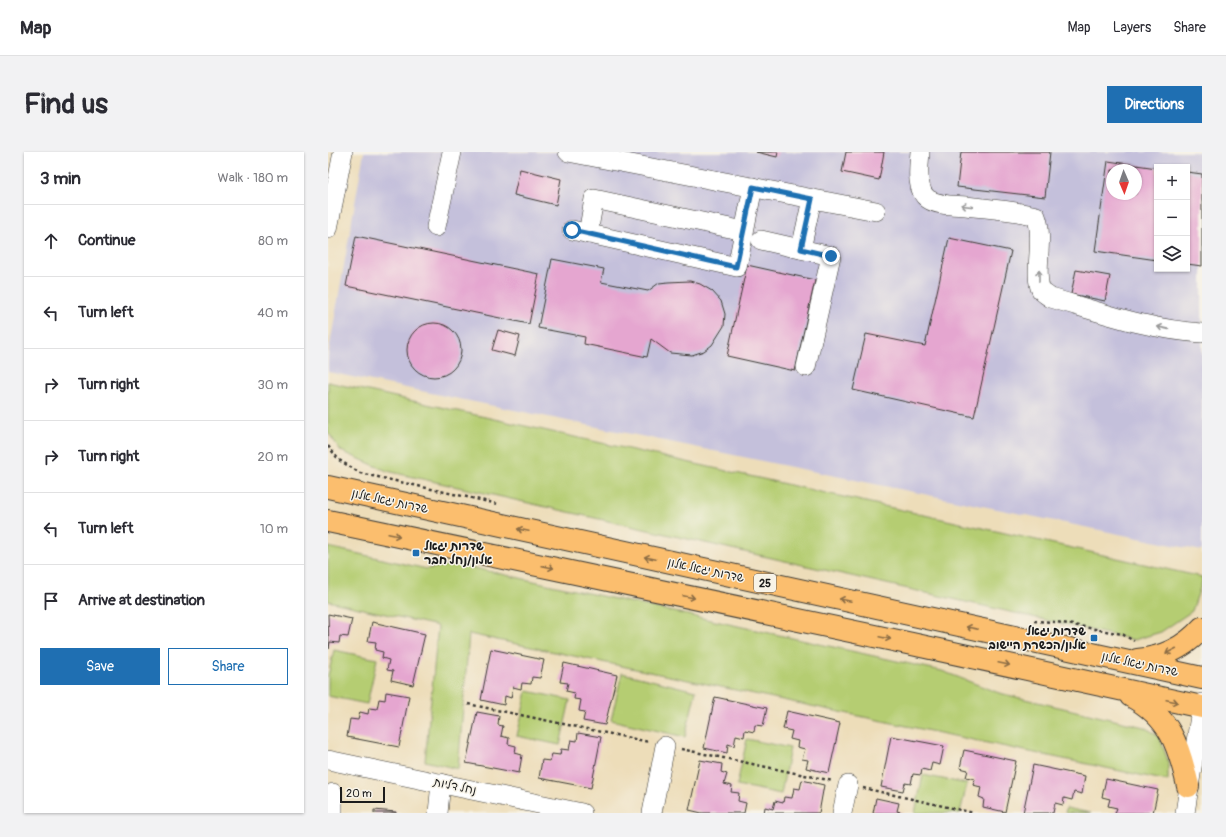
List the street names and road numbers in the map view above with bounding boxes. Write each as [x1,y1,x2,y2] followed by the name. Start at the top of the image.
[350,486,430,517] street label: שדרות יגאל אלון
[666,555,746,586] street label: שדרות יגאל אלון
[754,574,776,592] road number: 25
[1100,649,1180,680] street label: שדרות יגאל אלון
[431,774,478,798] street label: נחל דליות

